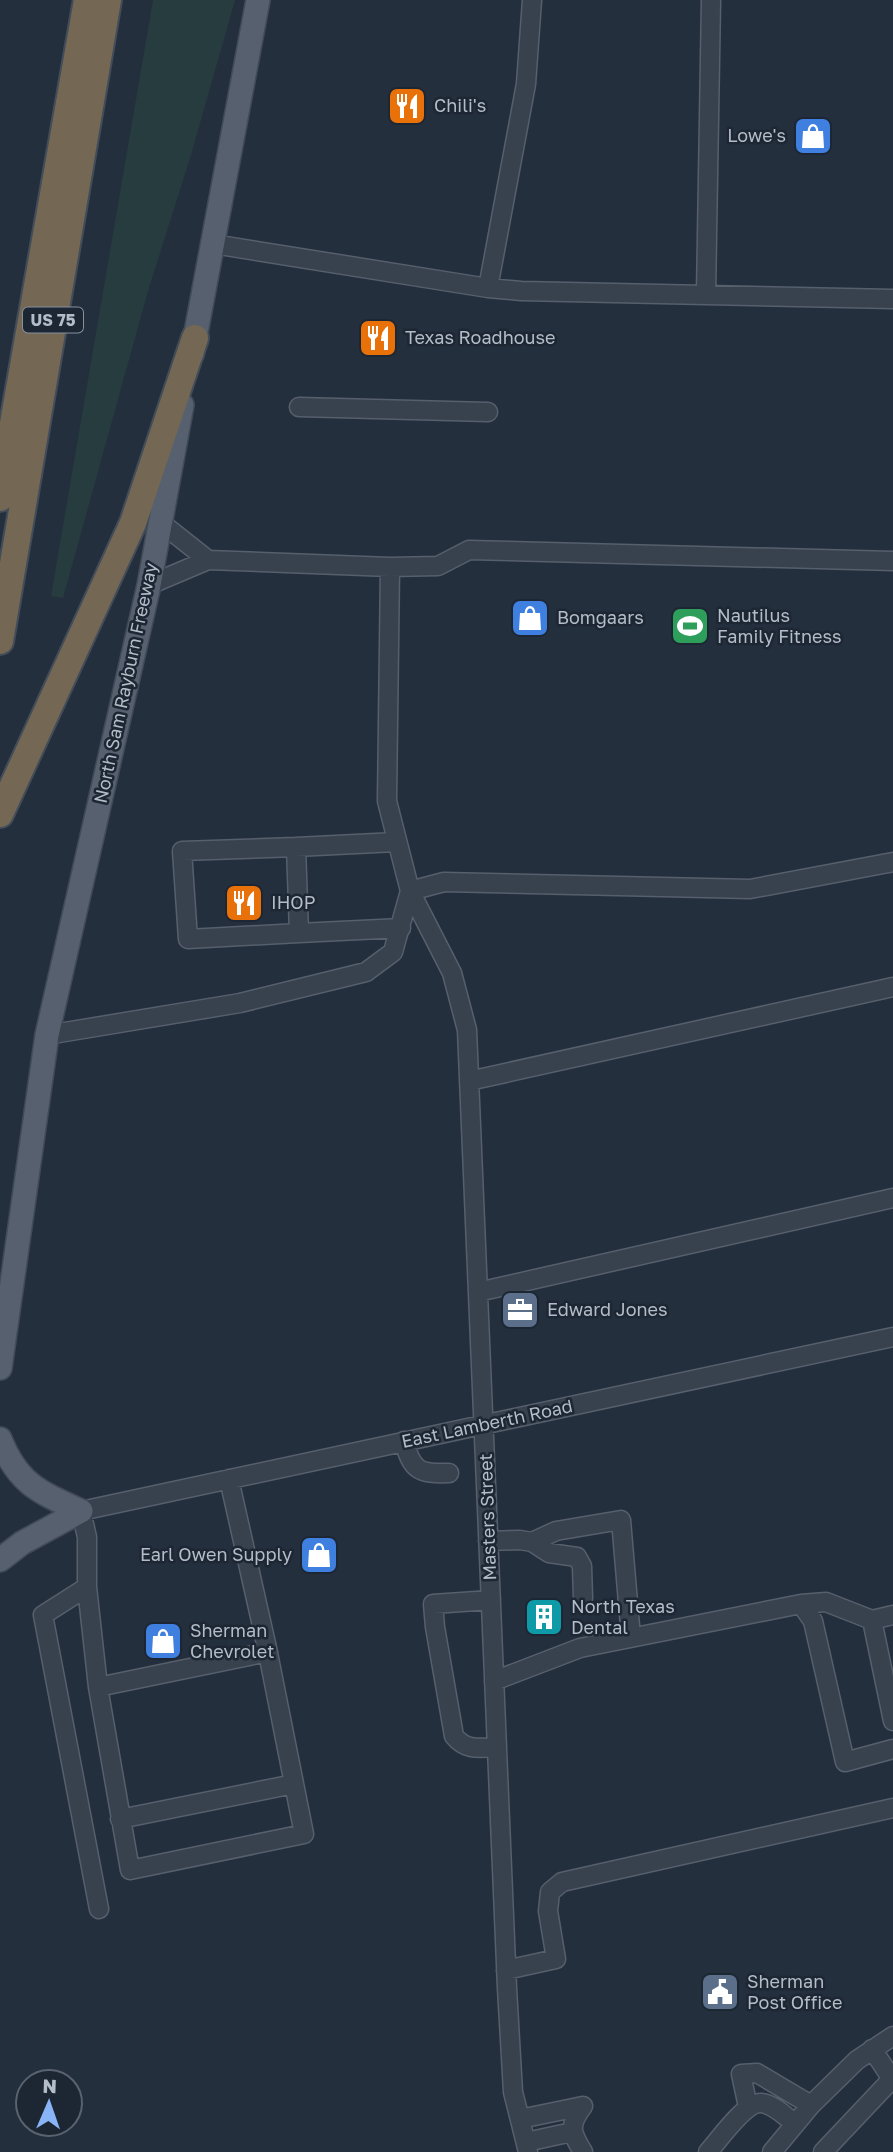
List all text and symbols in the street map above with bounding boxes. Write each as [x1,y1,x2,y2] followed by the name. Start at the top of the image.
[386,85,428,127] restaurant icon: Chili's
[434,94,486,116] place label: Chili's
[792,115,834,157] shop icon: Lowe's
[727,124,786,146] place label: Lowe's
[23,308,83,332] road number: US 75
[357,317,399,359] restaurant icon: Texas Roadhouse
[405,326,555,348] place label: Texas Roadhouse
[89,560,161,805] street label: North Sam Rayburn Freeway
[509,597,551,639] shop icon: Bomgaars
[717,604,842,647] place label: Nautilus Family Fitness
[669,605,711,647] sports icon: Nautilus Family Fitness
[557,606,644,628] place label: Bomgaars
[223,882,265,924] restaurant icon: IHOP
[271,891,315,913] place label: IHOP
[499,1289,541,1331] office icon: Edward Jones
[547,1298,668,1320] place label: Edward Jones
[399,1394,574,1452] street label: East Lamberth Road
[474,1453,500,1581] street label: Masters Street
[298,1534,340,1576] shop icon: Earl Owen Supply
[140,1543,292,1565] place label: Earl Owen Supply
[571,1595,675,1638] place label: North Texas Dental
[523,1596,565,1638] building icon: North Texas Dental
[190,1619,274,1662] place label: Sherman Chevrolet
[142,1620,184,1662] shop icon: Sherman Chevrolet
[747,1970,842,2013] place label: Sherman Post Office
[699,1971,741,2013] public building icon: Sherman Post Office
[14,2068,84,2138] north arrow
[42,2074,57,2097] text: N

